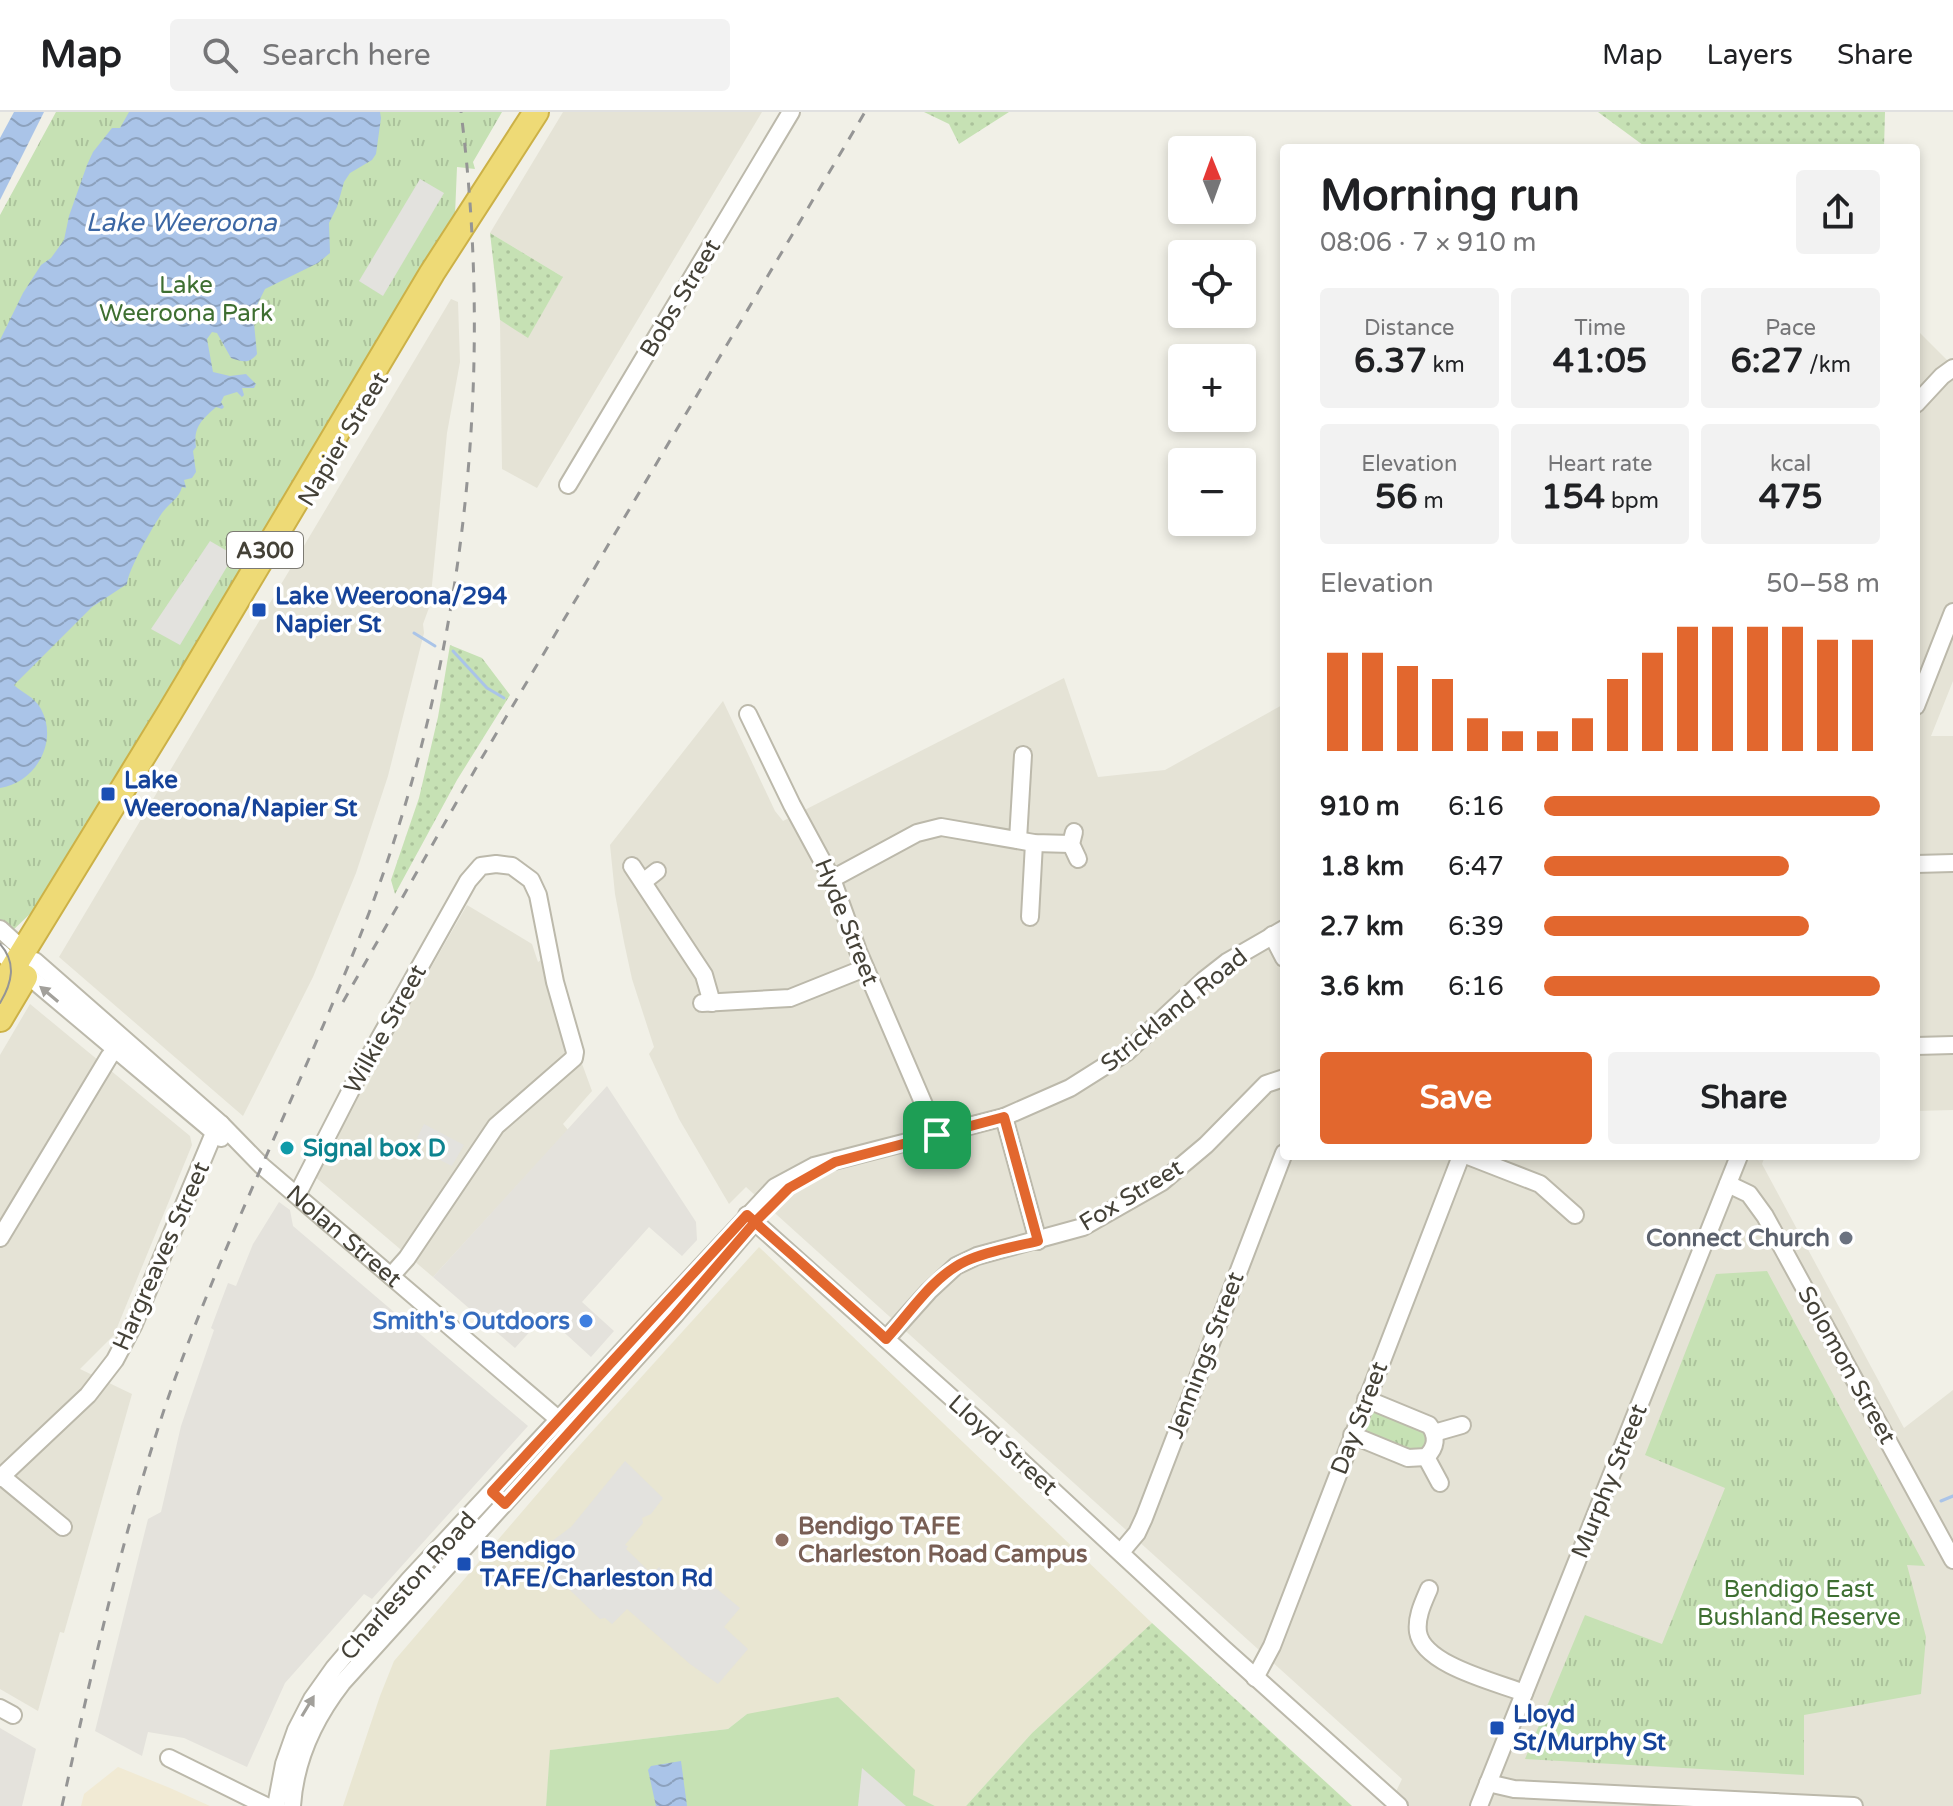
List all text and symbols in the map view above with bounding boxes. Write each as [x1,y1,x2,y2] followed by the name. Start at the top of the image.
[170,19,730,91] search box
[40,32,122,78] text: Map
[198,33,242,77] icon: search
[262,37,431,74] text: Search here
[1602,38,1663,72] text: Map
[1707,38,1793,72] text: Layers
[1837,38,1913,72] text: Share
[1168,136,1256,224] north arrow
[1168,136,1256,536] map controls
[1320,170,1580,223] text: Morning run
[1796,170,1880,254] button: share
[85,207,278,238] water label: Lake Weeroona
[1320,227,1536,258] text: 08:06 · 7 × 910 m
[634,234,727,363] street label: Bobs Street
[1168,240,1256,328] button: locate
[99,271,273,328] park label: Lake Weeroona Park
[1364,315,1455,341] text: Distance
[1574,315,1626,341] text: Time
[1765,315,1816,341] text: Pace
[1354,341,1427,382] text: 6.37
[1553,341,1647,382] text: 41:05
[1730,341,1803,382] text: 6:27
[1168,344,1256,432] button: +
[1427,352,1465,378] text: km
[1803,352,1851,378] text: /km
[292,367,395,512] street label: Napier Street
[1168,448,1256,536] button: −
[1361,451,1457,477] text: Elevation
[1548,451,1652,477] text: Heart rate
[1770,451,1811,477] text: kcal
[1375,477,1418,518] text: 56
[1541,477,1605,518] text: 154
[1759,477,1823,518] text: 475
[1418,488,1444,514] text: m
[1605,488,1659,514] text: bpm
[227,532,303,568] road number: A300
[1320,568,1434,599] text: Elevation
[1766,568,1880,599] text: 50–58 m
[275,582,507,639] place label: Lake Weeroona/294 Napier St
[250,601,268,619] marker: Lake Weeroona/294 Napier St
[124,766,358,823] place label: Lake Weeroona/Napier St
[99,785,117,803] marker: Lake Weeroona/Napier St
[1320,791,1400,822] text: 910 m
[1448,791,1504,822] text: 6:16
[1320,851,1404,882] text: 1.8 km
[1448,851,1504,882] text: 6:47
[808,855,885,990] street label: Hyde Street
[1320,911,1404,942] text: 2.7 km
[1448,911,1504,942] text: 6:39
[1095,942,1253,1078] street label: Strickland Road
[338,959,433,1099] street label: Wilkie Street
[1320,971,1404,1002] text: 3.6 km
[1448,971,1504,1002] text: 6:16
[40,986,60,1003] one-way arrow
[1320,1052,1592,1144] button: Save
[1608,1052,1880,1144] button: Share
[903,1101,971,1169] pin
[915,1113,959,1157] icon: arrive
[303,1134,446,1163] place label: Signal box D
[278,1139,296,1157] marker: Signal box D
[1074,1153,1188,1238] street label: Fox Street
[107,1157,216,1355] street label: Hargreaves Street
[280,1179,407,1294] street label: Nolan Street
[1646,1224,1830,1253] place label: Connect Church
[1837,1229,1855,1247] marker: Connect Church
[1160,1268,1251,1443] street label: Jennings Street
[1791,1281,1902,1449] street label: Solomon Street
[373,1307,570,1336] place label: Smith's Outdoors
[577,1312,595,1330] marker: Smith's Outdoors
[1325,1358,1394,1479] street label: Day Street
[942,1389,1063,1502] street label: Lloyd Street
[1565,1400,1654,1563] street label: Murphy Street
[334,1506,483,1667] street label: Charleston Road
[798,1512,1087,1569] place label: Bendigo TAFE Charleston Road Campus
[773,1531,791,1549] marker: Bendigo TAFE Charleston Road Campus
[479,1536,713,1593] place label: Bendigo TAFE/Charleston Rd
[455,1555,473,1573] marker: Bendigo TAFE/Charleston Rd
[1697,1575,1901,1632] park label: Bendigo East Bushland Reserve
[301,1695,315,1717] one-way arrow
[1513,1700,1667,1757] place label: Lloyd St/Murphy St
[1488,1719,1506,1737] marker: Lloyd St/Murphy St

